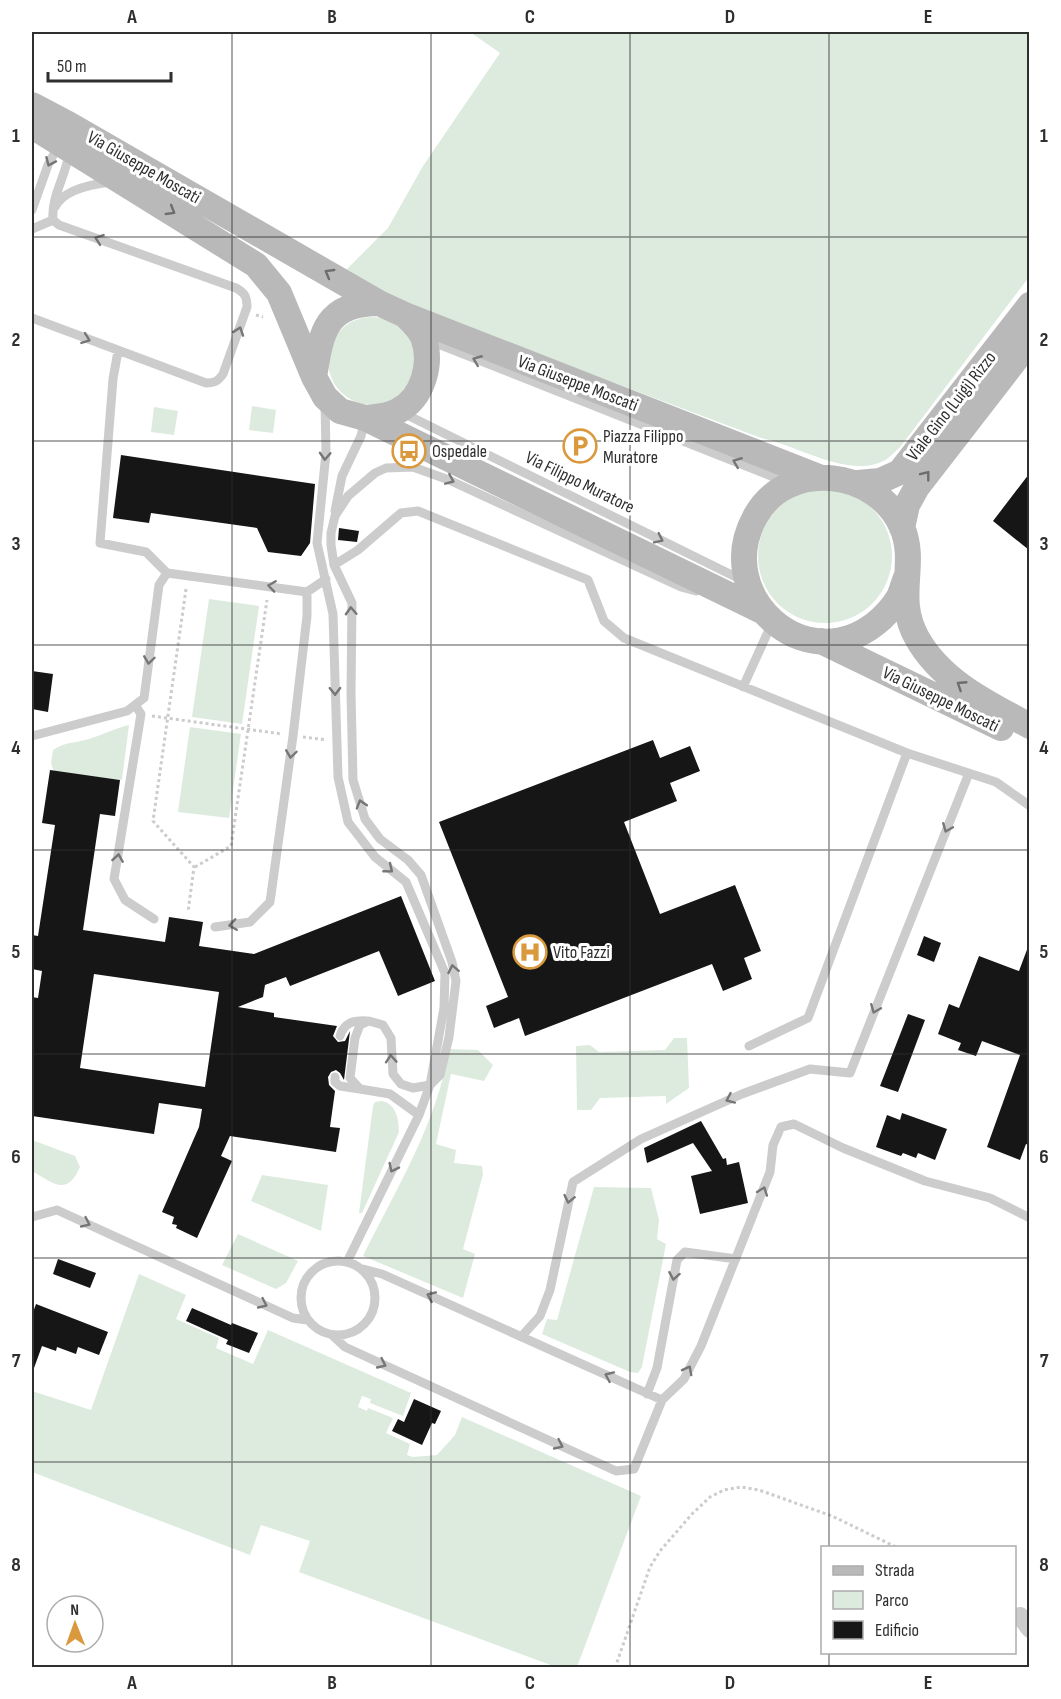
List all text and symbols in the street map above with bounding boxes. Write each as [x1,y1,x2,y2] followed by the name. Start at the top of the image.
[126,5,137,29] text: A
[327,5,337,29] text: B
[525,5,535,29] text: C
[725,5,735,29] text: D
[924,5,932,29] text: E
[48,45,171,83] scale bar
[57,56,87,77] text: 50 m
[12,124,20,148] text: 1
[1040,124,1048,148] text: 1
[83,127,204,208] street label: Via Giuseppe Moscati
[45,156,57,167] one-way arrow
[165,204,175,216] one-way arrow
[94,233,104,246] one-way arrow
[325,269,335,280] one-way arrow
[231,326,244,337] one-way arrow
[12,328,20,352] text: 2
[1040,328,1048,352] text: 2
[80,332,91,344] one-way arrow
[902,348,1001,465] street label: Viale Gino (Luigi) Rizzo
[515,351,641,416] street label: Via Giuseppe Moscati
[473,355,484,367] one-way arrow
[603,426,683,468] place label: Piazza Filippo Muratore
[562,428,598,464] parking icon: Piazza Filippo Muratore
[391,433,427,469] bus stop icon: Ospedale
[432,441,487,462] place label: Ospedale
[522,447,638,518] street label: Via Filippo Muratore
[319,451,332,460] one-way arrow
[732,457,743,469] one-way arrow
[918,471,929,482] one-way arrow
[444,473,455,485] one-way arrow
[12,532,21,556] text: 3
[652,532,663,543] one-way arrow
[1040,532,1049,556] text: 3
[267,581,276,593] one-way arrow
[345,606,358,615] one-way arrow
[143,655,155,664] one-way arrow
[879,662,1003,737] street label: Via Giuseppe Moscati
[957,681,967,693] one-way arrow
[329,686,342,695] one-way arrow
[11,736,21,760] text: 4
[1039,736,1049,760] text: 4
[285,750,297,759] one-way arrow
[356,799,368,810] one-way arrow
[942,822,955,832] one-way arrow
[111,854,123,863] one-way arrow
[382,861,393,872] one-way arrow
[228,918,237,930] one-way arrow
[512,934,548,970] hospital icon: Vito Fazzi
[12,940,21,964] text: 5
[1040,940,1049,964] text: 5
[553,942,610,963] place label: Vito Fazzi
[447,965,460,975] one-way arrow
[870,1003,883,1014] one-way arrow
[385,1054,398,1063] one-way arrow
[725,1092,736,1104] one-way arrow
[11,1145,21,1169] text: 6
[1039,1145,1049,1169] text: 6
[389,1161,401,1172] one-way arrow
[756,1186,769,1196] one-way arrow
[564,1194,577,1204] one-way arrow
[80,1216,91,1228] one-way arrow
[668,1271,681,1281] one-way arrow
[426,1291,437,1303] one-way arrow
[257,1297,268,1309] one-way arrow
[12,1349,21,1373] text: 7
[1040,1349,1049,1373] text: 7
[375,1357,386,1369] one-way arrow
[681,1366,692,1377] one-way arrow
[604,1372,615,1384] one-way arrow
[553,1438,564,1450] one-way arrow
[821,1546,1016,1654] legend
[11,1553,21,1577] text: 8
[1039,1553,1049,1577] text: 8
[875,1560,915,1581] text: Strada
[875,1590,909,1611] text: Parco
[45,1594,105,1654] north arrow
[70,1601,79,1620] text: N
[875,1620,919,1641] text: Edificio
[126,1671,137,1695] text: A
[327,1671,337,1695] text: B
[525,1671,535,1695] text: C
[725,1671,735,1695] text: D
[924,1671,932,1695] text: E

